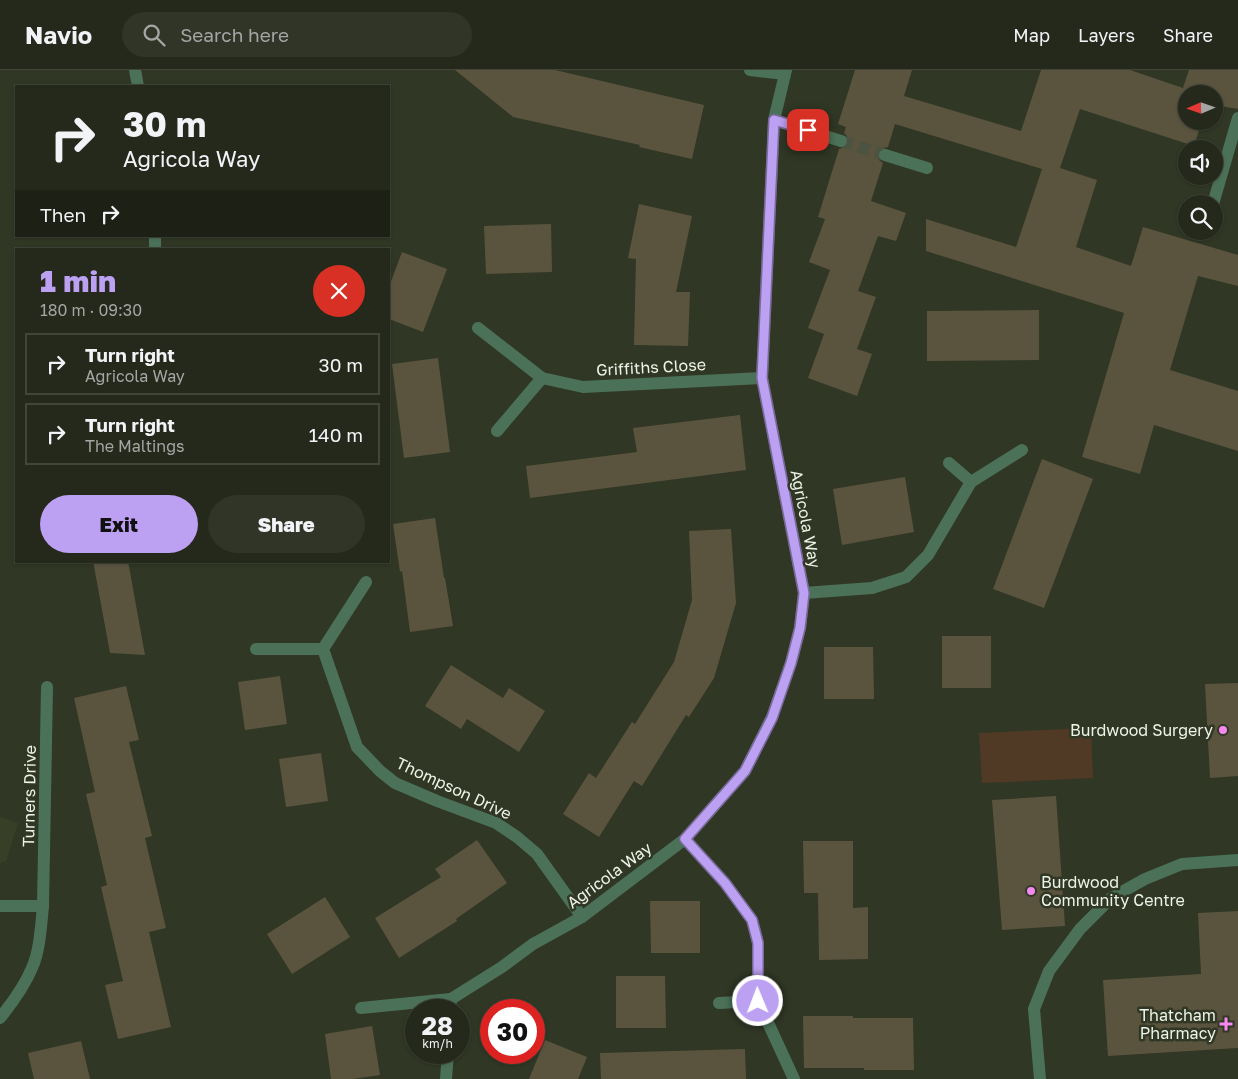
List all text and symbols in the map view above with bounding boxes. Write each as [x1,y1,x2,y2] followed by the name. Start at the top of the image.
[122,12,472,57] search box
[25,20,92,49] text: Navio
[140,21,168,49] icon: search
[180,23,289,46] text: Search here
[1013,24,1050,46] text: Map
[1078,24,1135,46] text: Layers
[1163,24,1213,46] text: Share
[1178,85,1222,130] north arrow
[1178,85,1223,240] map controls
[123,103,206,145] text: 30 m
[40,105,105,170] icon: right
[787,109,829,151] pin
[794,116,822,144] icon: arrive
[1178,140,1223,185] button: sound
[123,145,260,172] text: Agricola Way
[1178,195,1223,240] button: search
[96,200,124,228] icon: right
[40,203,86,226] text: Then
[40,263,116,299] text: 1 min
[313,265,365,317] button: close
[40,300,142,320] text: 180 m · 09:30
[85,343,175,366] text: Turn right
[42,350,70,378] icon: right
[319,353,363,376] text: 30 m
[596,354,706,380] street label: Griffiths Close
[85,366,185,386] text: Agricola Way
[85,413,175,436] text: Turn right
[42,420,70,448] icon: right
[309,423,363,446] text: 140 m
[85,436,185,456] text: The Maltings
[787,468,825,570] street label: Agricola Way
[40,495,198,553] button: Exit
[208,495,365,553] button: Share
[1070,720,1213,740] place label: Burdwood Surgery
[1217,724,1229,736] marker: Burdwood Surgery
[18,745,40,847] street label: Turners Drive
[393,753,515,823] street label: Thompson Drive
[563,838,655,912] street label: Agricola Way
[1041,872,1185,910] place label: Burdwood Community Centre
[1025,885,1037,897] marker: Burdwood Community Centre
[731,974,783,1026] position arrow
[480,999,545,1064] speed limit sign: 30
[1139,1005,1216,1043] place label: Thatcham Pharmacy
[422,1010,453,1041] text: 28
[1220,1018,1232,1030] marker: Thatcham Pharmacy
[422,1036,453,1051] text: km/h

